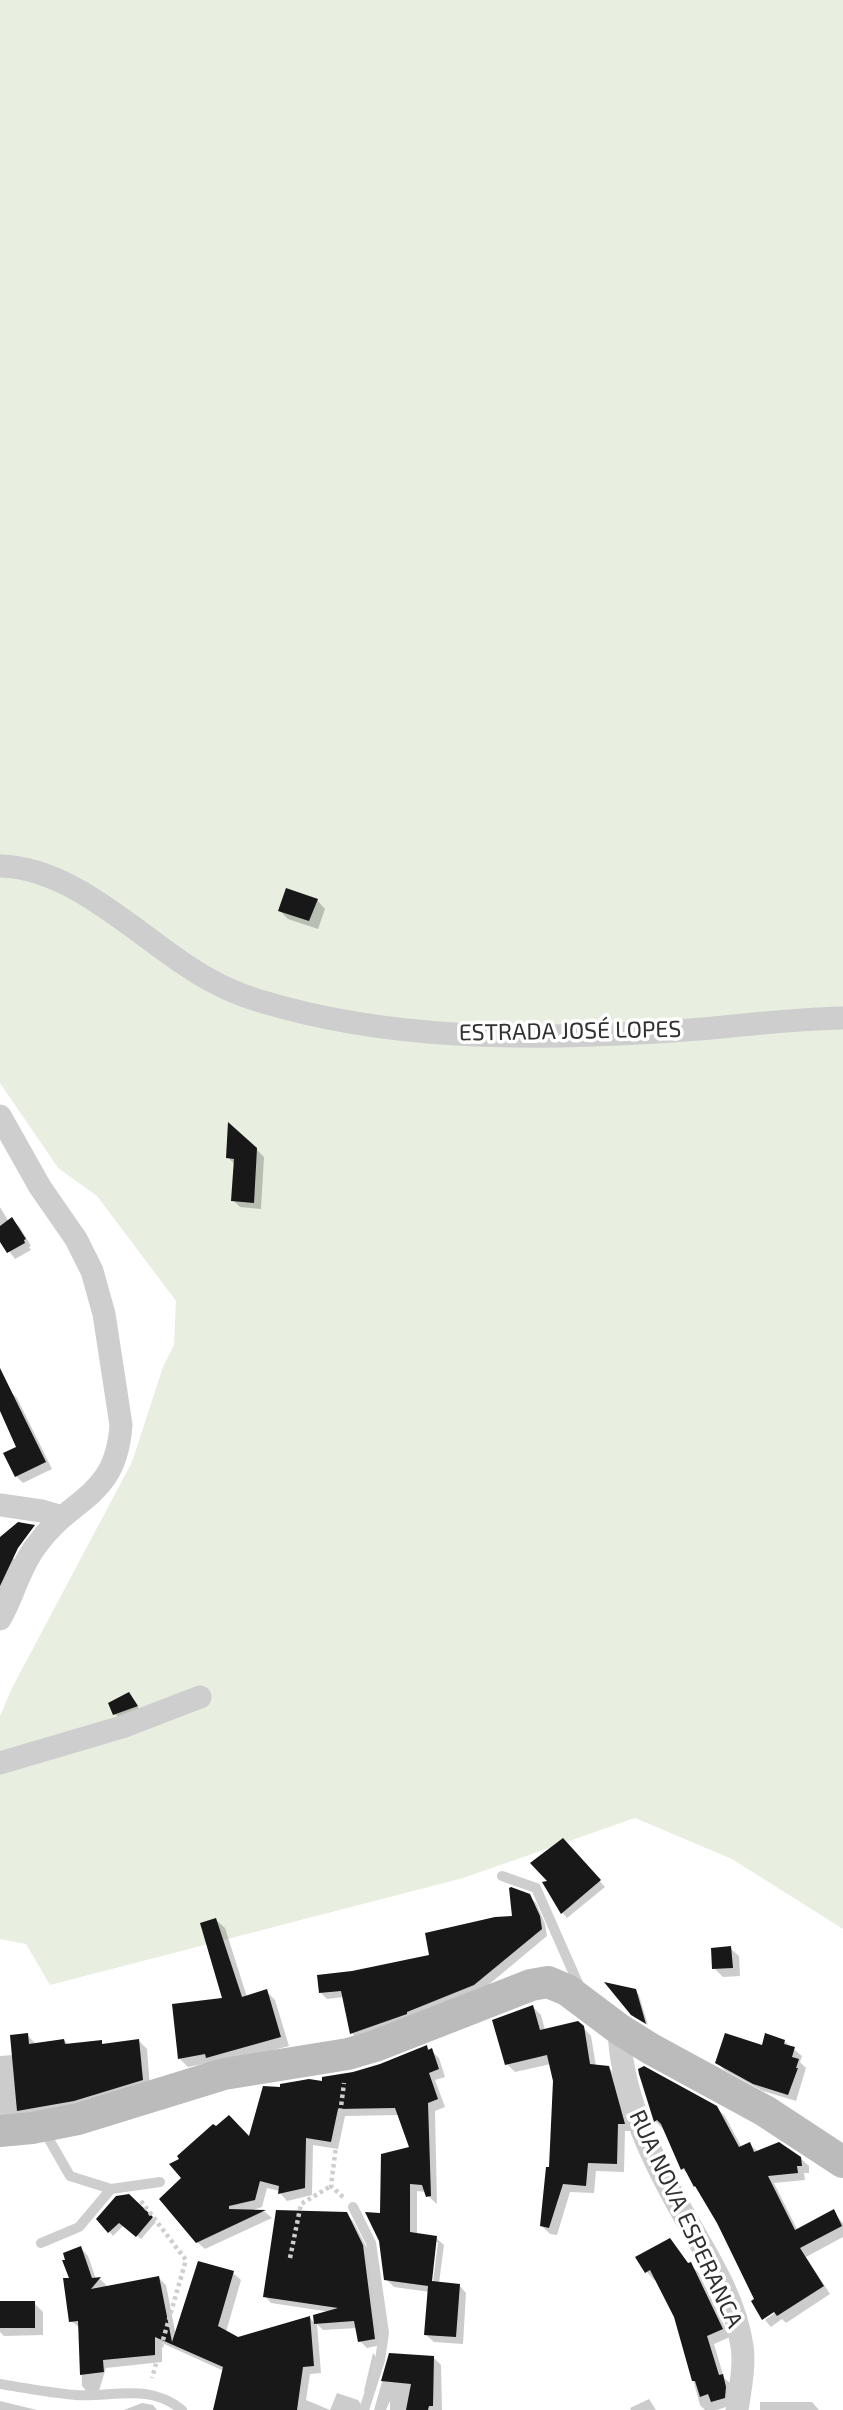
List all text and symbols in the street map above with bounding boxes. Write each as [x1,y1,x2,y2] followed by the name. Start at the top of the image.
[459,1015,681,1047] street label: ESTRADA JOSÉ LOPES
[623,2106,749,2332] street label: RUA NOVA ESPERANCA

